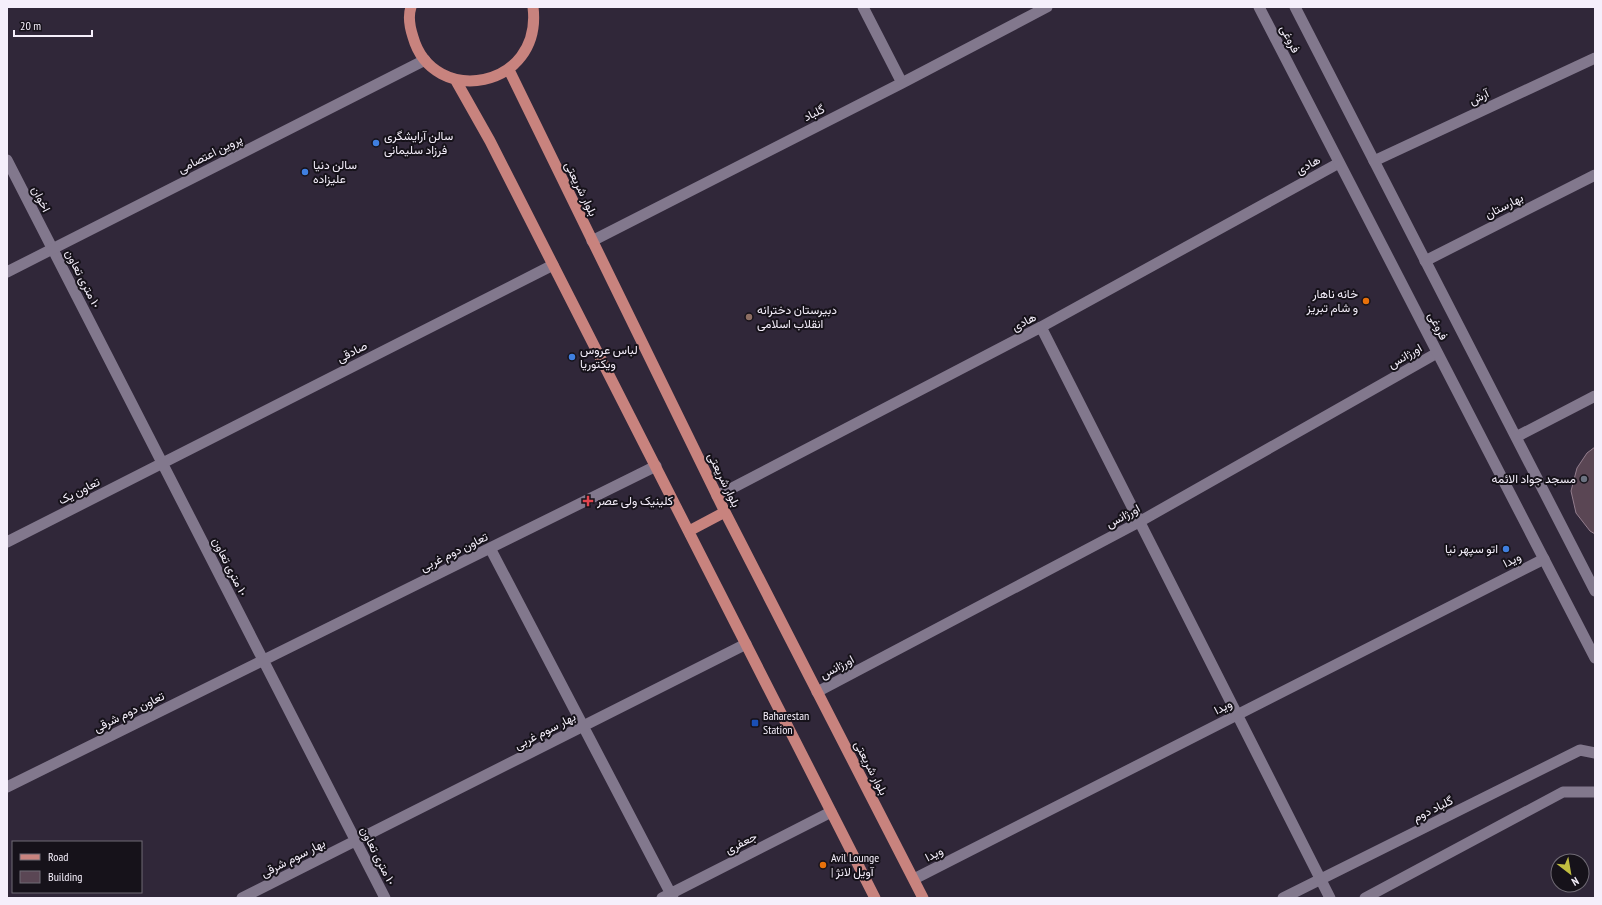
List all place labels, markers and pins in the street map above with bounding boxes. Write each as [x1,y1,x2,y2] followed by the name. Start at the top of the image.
[384,128,453,158] place label: سالن آرایشگری فرزاد سلیمانی
[371,138,381,148] marker: سالن آرایشگری فرزاد سلیمانی
[313,157,357,187] place label: سالن دنيا عليزاده
[300,167,310,177] marker: سالن دنيا عليزاده
[1306,286,1358,316] place label: خانه ناهار و شام تبریز
[1361,296,1371,306] marker: خانه ناهار و شام تبریز
[757,302,837,332] place label: دبیرستان دخترانه انقلاب اسلامی
[744,312,754,322] marker: دبیرستان دخترانه انقلاب اسلامی
[580,342,638,372] place label: لباس عروس ويكتوريا
[567,352,577,362] marker: لباس عروس ويكتوريا
[1492,471,1576,487] place label: مسجد جواد الائمه
[1579,474,1589,484] marker: مسجد جواد الائمه
[596,493,673,509] place label: کلینیک ولی عصر
[582,495,594,507] marker: کلینیک ولی عصر
[1445,541,1498,557] place label: اتو سپهر نیا
[1501,544,1511,554] marker: اتو سپهر نیا
[763,708,809,737] place label: Baharestan Station
[750,718,760,728] marker: Baharestan Station
[831,850,879,880] place label: Avil Lounge | آویل لانژ
[818,860,828,870] marker: Avil Lounge | آویل لانژ

